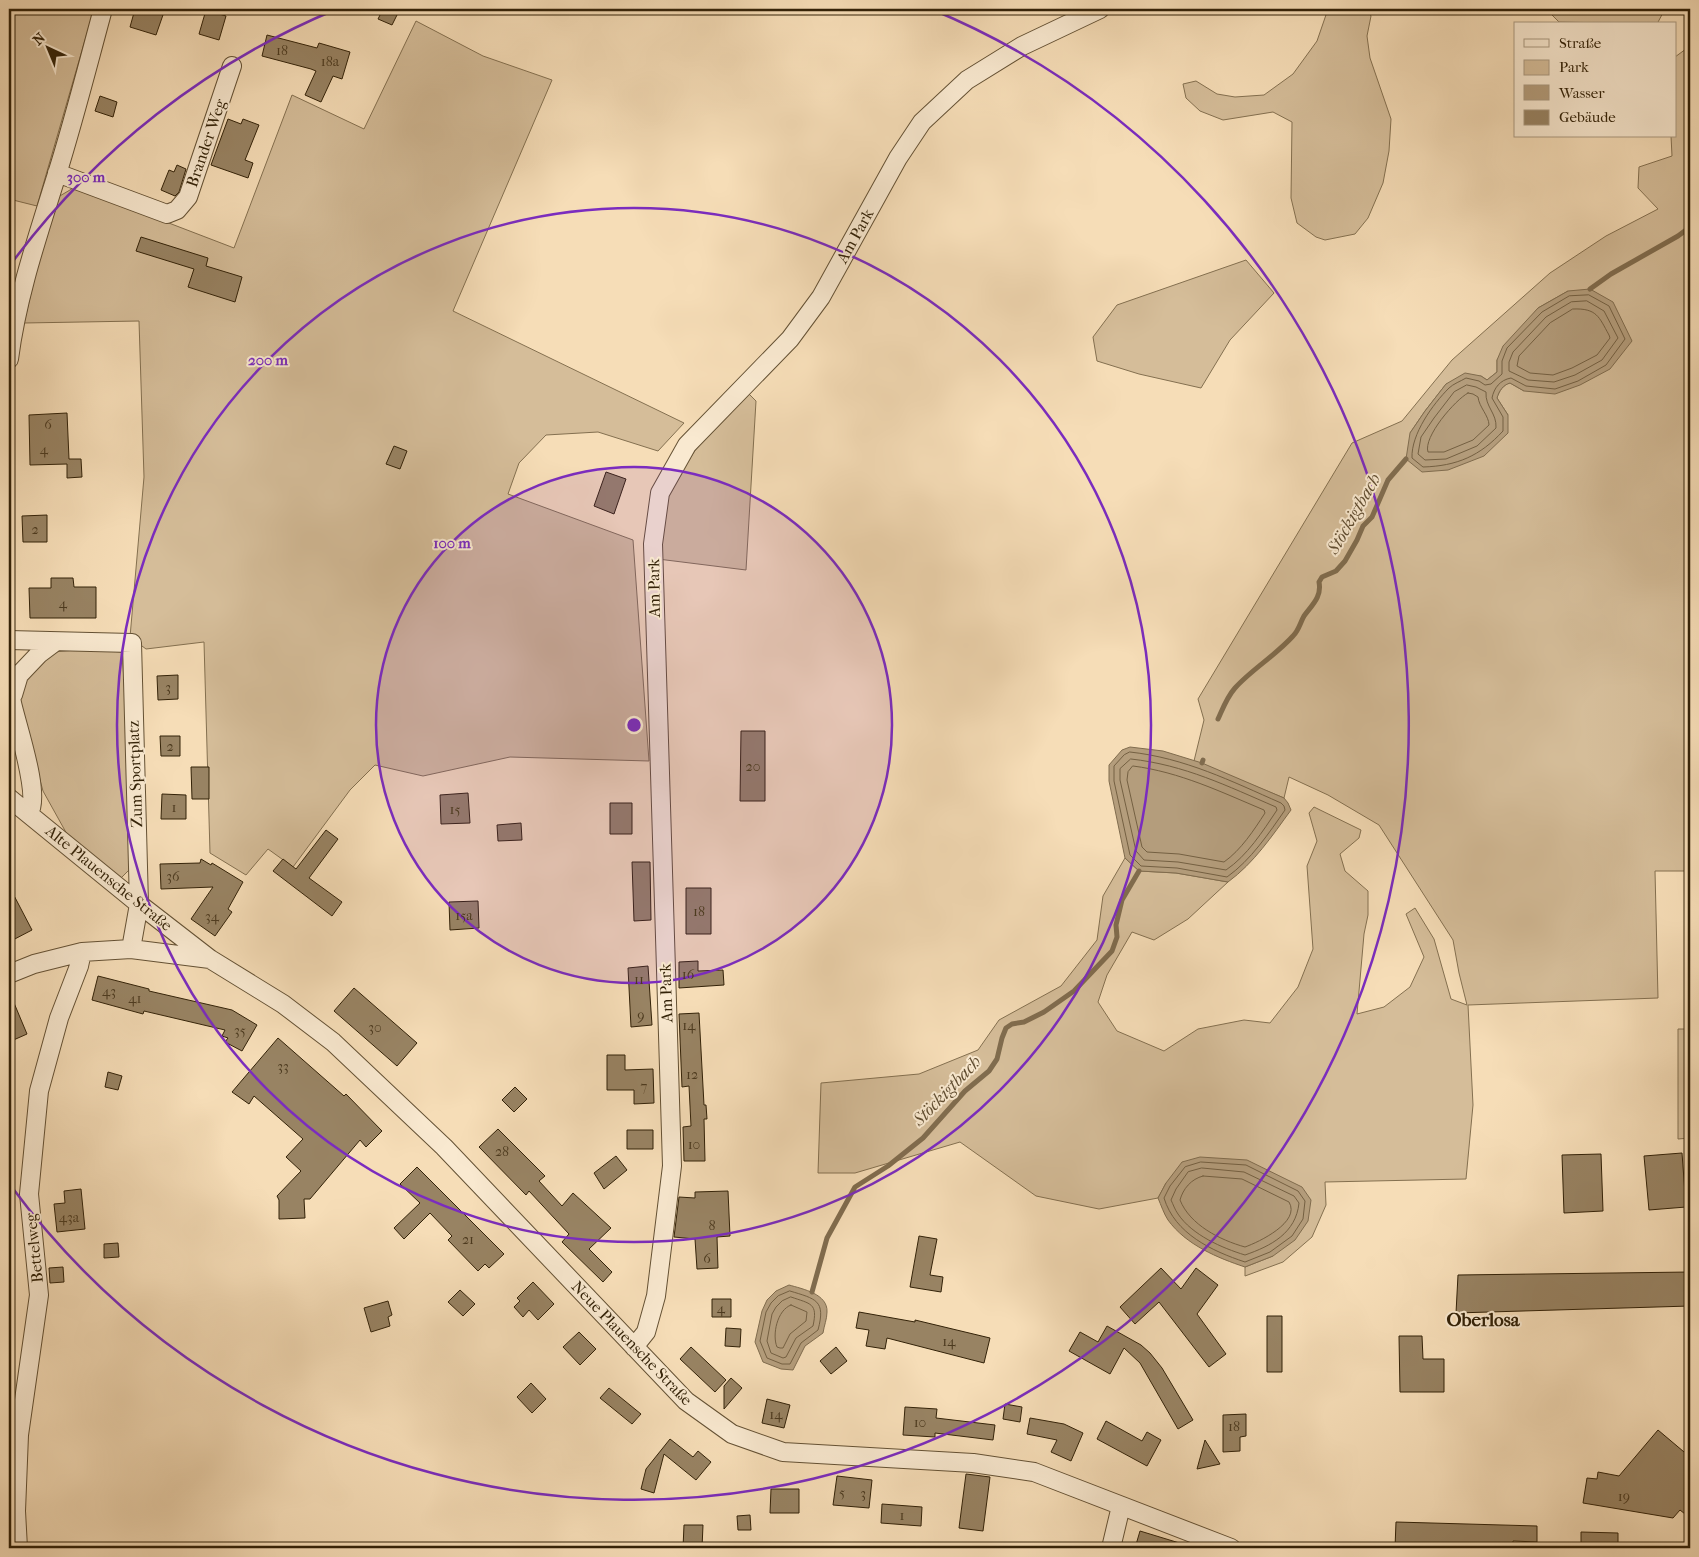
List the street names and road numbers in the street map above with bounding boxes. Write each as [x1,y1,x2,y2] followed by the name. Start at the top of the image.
[182,96,230,189] street label: Brander Weg
[832,205,878,267] street label: Am Park
[644,558,664,619] street label: Am Park
[124,720,146,828] street label: Zum Sportplatz
[41,820,176,935] street label: Alte Plauensche Straße
[655,962,677,1024] street label: Am Park
[21,1212,47,1284] street label: Bettelweg
[568,1277,696,1409] street label: Neue Plauensche Straße

